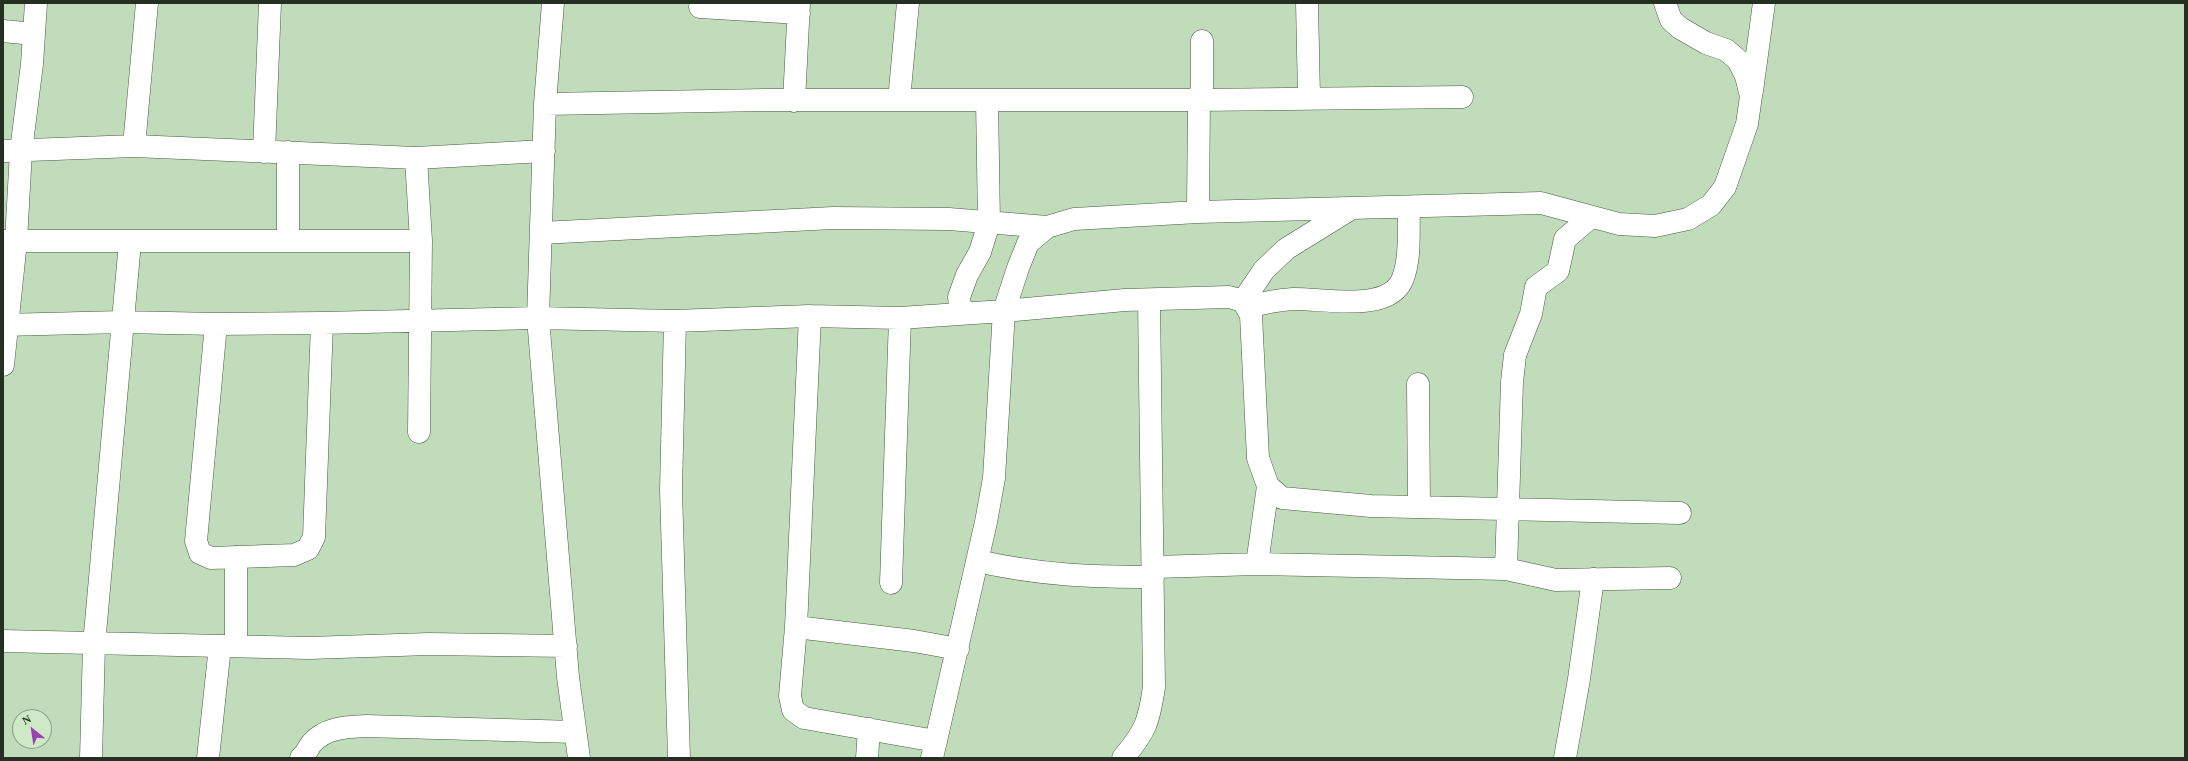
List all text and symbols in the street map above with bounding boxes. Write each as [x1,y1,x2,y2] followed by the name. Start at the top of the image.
[12,709,52,749] north arrow
[20,712,33,727] text: N

